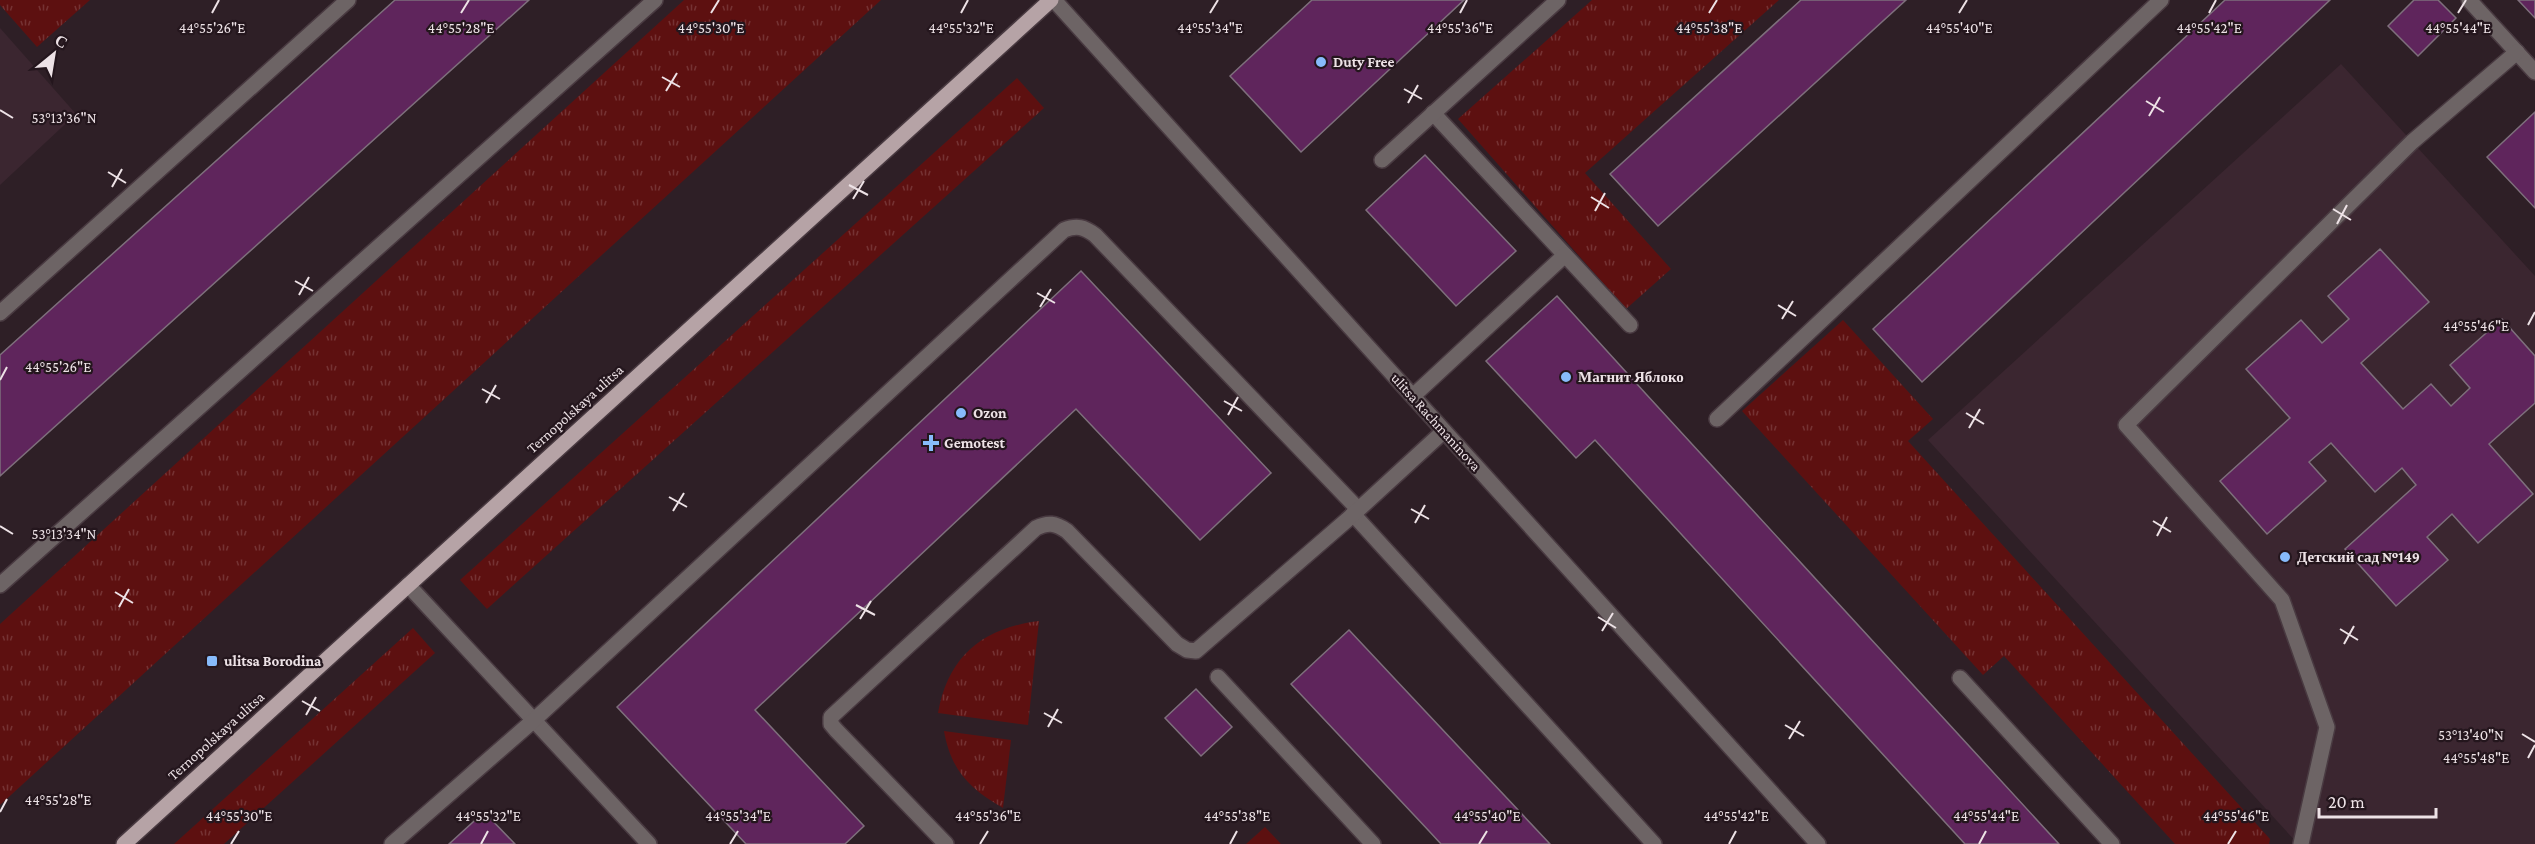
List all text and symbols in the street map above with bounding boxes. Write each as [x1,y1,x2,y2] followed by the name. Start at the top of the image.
[179,20,245,36] text: 44°55'26"E
[427,20,495,36] text: 44°55'28"E
[677,20,745,36] text: 44°55'30"E
[928,20,994,36] text: 44°55'32"E
[1177,20,1243,36] text: 44°55'34"E
[1427,20,1493,36] text: 44°55'36"E
[1676,20,1742,36] text: 44°55'38"E
[1925,20,1993,36] text: 44°55'40"E
[2176,20,2242,36] text: 44°55'42"E
[2425,20,2491,36] text: 44°55'44"E
[24,24,84,84] north arrow
[52,31,71,52] text: С
[1333,54,1395,70] place label: Duty Free
[1314,55,1328,69] marker: Duty Free
[31,110,97,126] text: 53°13'36"N
[2443,318,2509,334] text: 44°55'46"E
[25,359,91,375] text: 44°55'26"E
[524,361,627,457] street label: Ternopolskaya ulitsa
[1578,369,1684,385] place label: Магнит Яблоко
[1388,370,1484,474] street label: ulitsa Rachmaninova
[1559,370,1573,384] marker: Магнит Яблоко
[973,405,1007,421] place label: Ozon
[954,406,968,420] marker: Ozon
[922,434,940,452] marker: Gemotest
[944,435,1005,451] place label: Gemotest
[32,526,97,542] text: 53°13'34"N
[2297,549,2420,565] place label: Детский сад №149
[2278,550,2292,564] marker: Детский сад №149
[224,653,322,669] place label: ulitsa Borodina
[205,654,219,668] marker: ulitsa Borodina
[165,688,268,784] street label: Ternopolskaya ulitsa
[2438,727,2504,743] text: 53°13'40"N
[2443,750,2509,766] text: 44°55'48"E
[2319,781,2436,819] scale bar
[24,792,92,808] text: 44°55'28"E
[2328,792,2365,812] text: 20 m
[205,808,273,824] text: 44°55'30"E
[455,808,521,824] text: 44°55'32"E
[705,808,771,824] text: 44°55'34"E
[955,808,1021,824] text: 44°55'36"E
[1204,808,1270,824] text: 44°55'38"E
[1453,808,1521,824] text: 44°55'40"E
[1703,808,1769,824] text: 44°55'42"E
[1953,808,2019,824] text: 44°55'44"E
[2203,808,2269,824] text: 44°55'46"E

